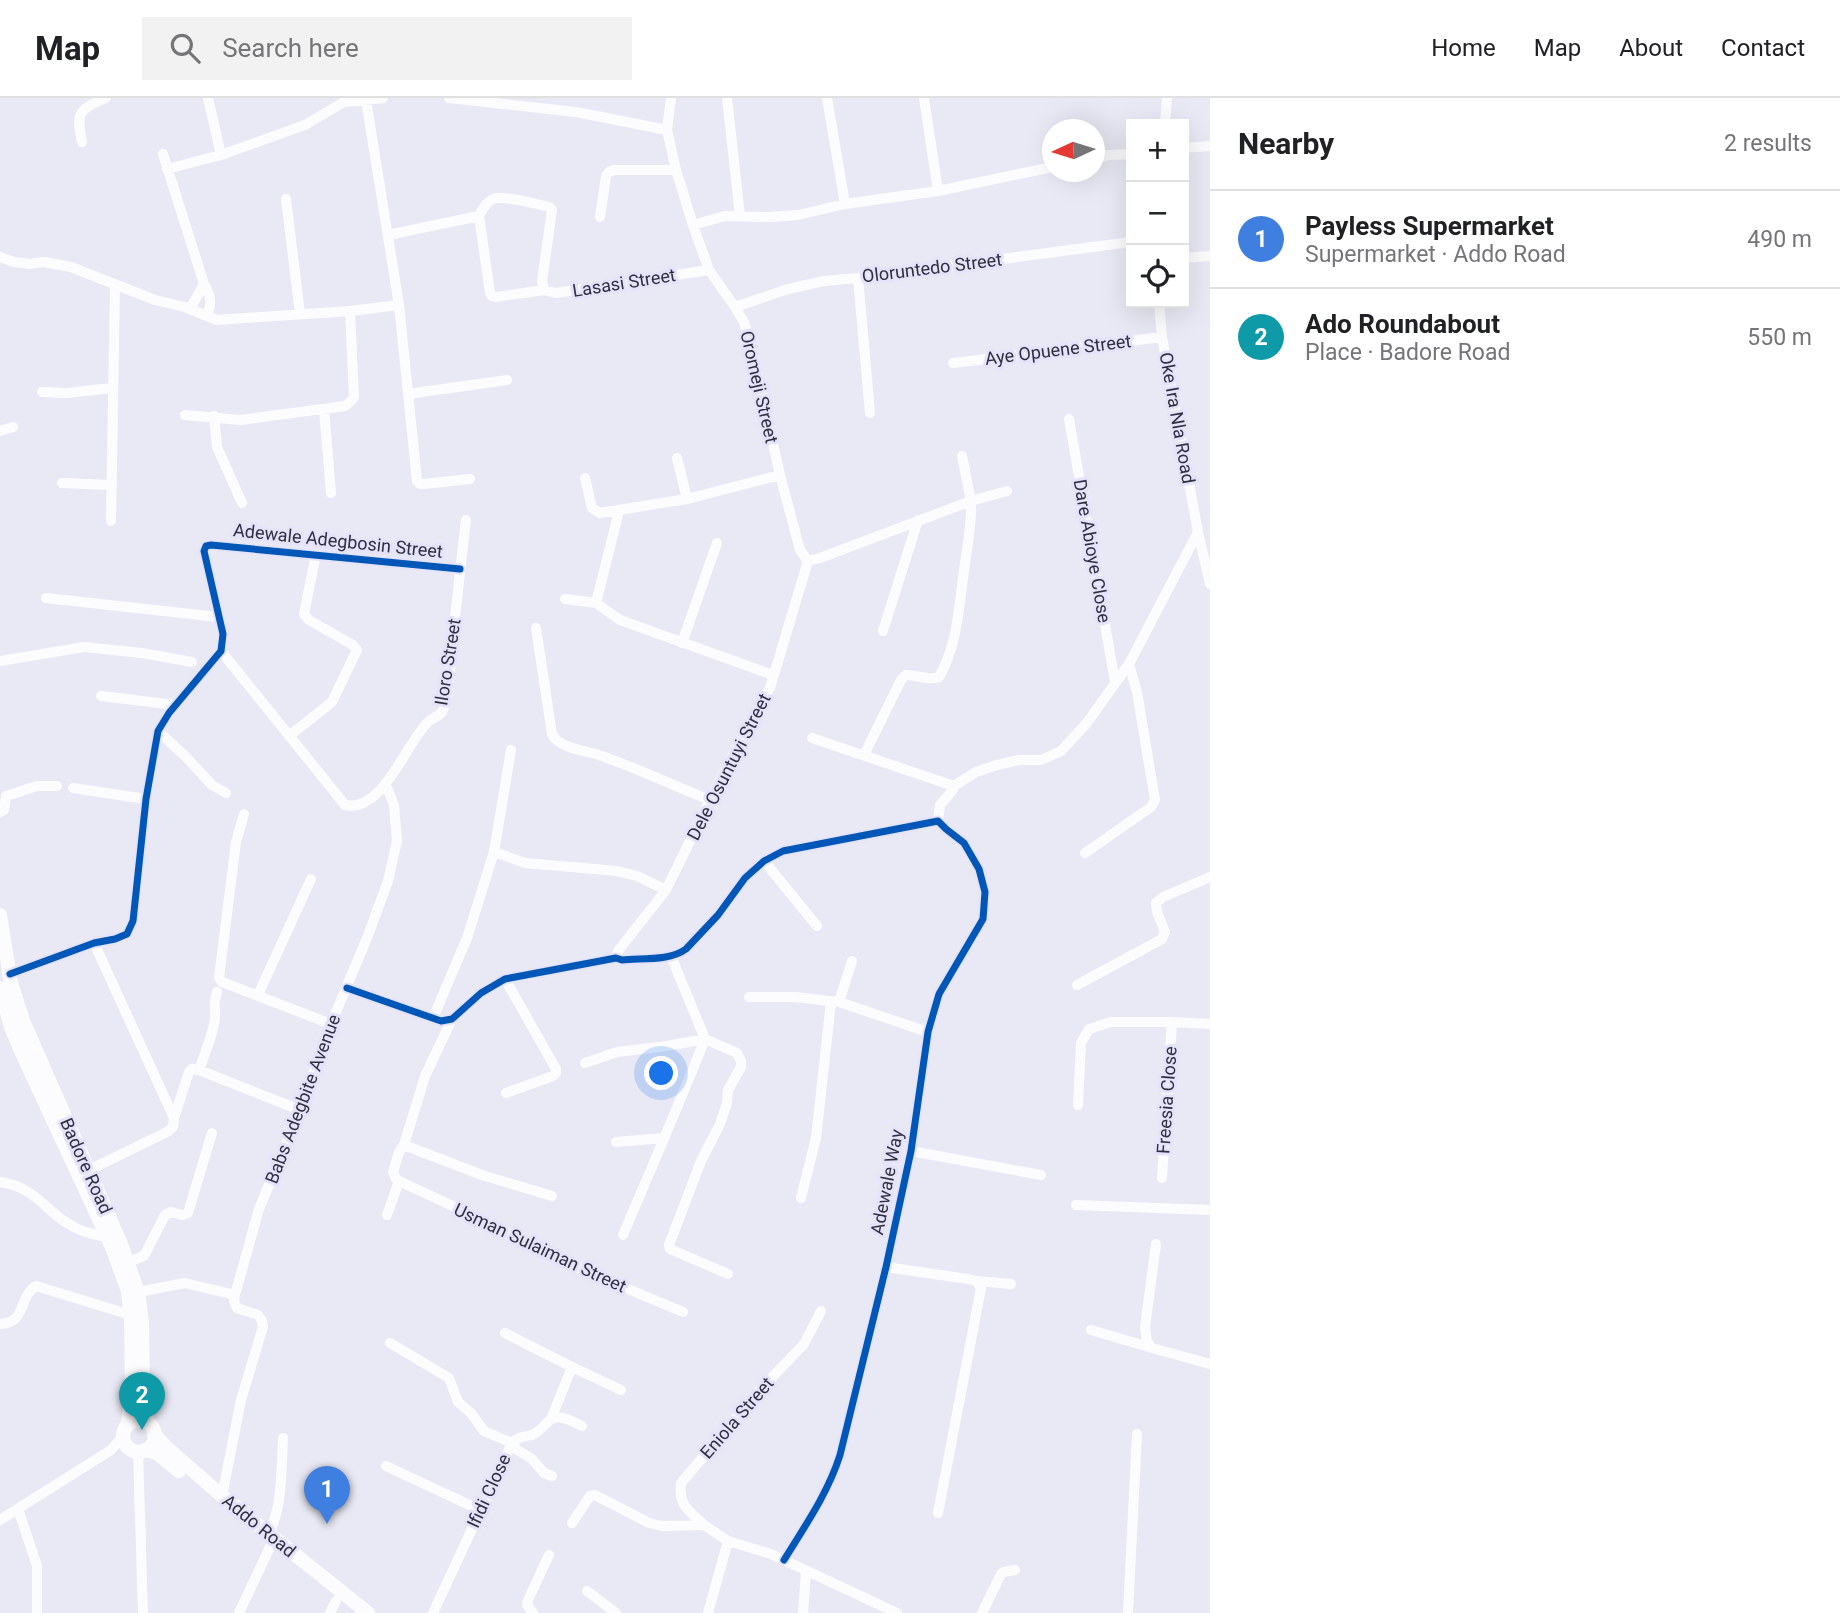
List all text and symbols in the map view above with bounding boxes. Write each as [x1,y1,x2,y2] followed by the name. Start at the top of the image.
[142,17,632,80] search box
[35,29,100,68] text: Map
[166,29,204,67] icon: search
[222,33,359,63] text: Search here
[1431,34,1496,62] text: Home
[1534,34,1581,62] text: Map
[1619,34,1683,62] text: About
[1721,34,1805,62] text: Contact
[1042,119,1105,182] north arrow
[1126,119,1189,308] map controls
[1126,119,1189,182] button: +
[1238,126,1334,161] text: Nearby
[1724,130,1812,157] text: 2 results
[1126,182,1189,245] button: −
[1305,211,1554,241] text: Payless Supermarket
[1254,226,1268,253] text: 1
[1747,226,1812,253] text: 490 m
[1305,241,1566,268] text: Supermarket · Addo Road
[1126,245,1189,308] button: locate
[861,248,1003,287] street label: Oloruntedo Street
[571,264,677,301] street label: Lasasi Street
[1305,309,1500,339] text: Ado Roundabout
[1254,324,1268,351] text: 2
[1747,324,1812,351] text: 550 m
[736,329,783,445] street label: Oromeji Street
[984,330,1132,369] street label: Aye Opuene Street
[1305,339,1510,366] text: Place · Badore Road
[1156,351,1199,485] street label: Oke Ira Nla Road
[1070,477,1115,624] street label: Dare Abioye Close
[232,519,444,562] street label: Adewale Adegbosin Street
[430,617,465,707] street label: Iloro Street
[682,690,775,844] street label: Dele Osuntuyi Street
[261,1011,345,1186] street label: Babs Adegbite Avenue
[1152,1045,1181,1154] street label: Freesia Close
[644,1056,678,1090] your location
[56,1115,117,1217] street label: Badore Road
[866,1127,907,1236] street label: Adewale Way
[451,1198,630,1297] street label: Usman Sulaiman Street
[119,1372,165,1430] pin: 2
[696,1373,778,1463] street label: Eniola Street
[462,1451,515,1531] street label: Ifidi Close
[304,1466,350,1524] pin: 1
[218,1490,300,1561] street label: Addo Road

